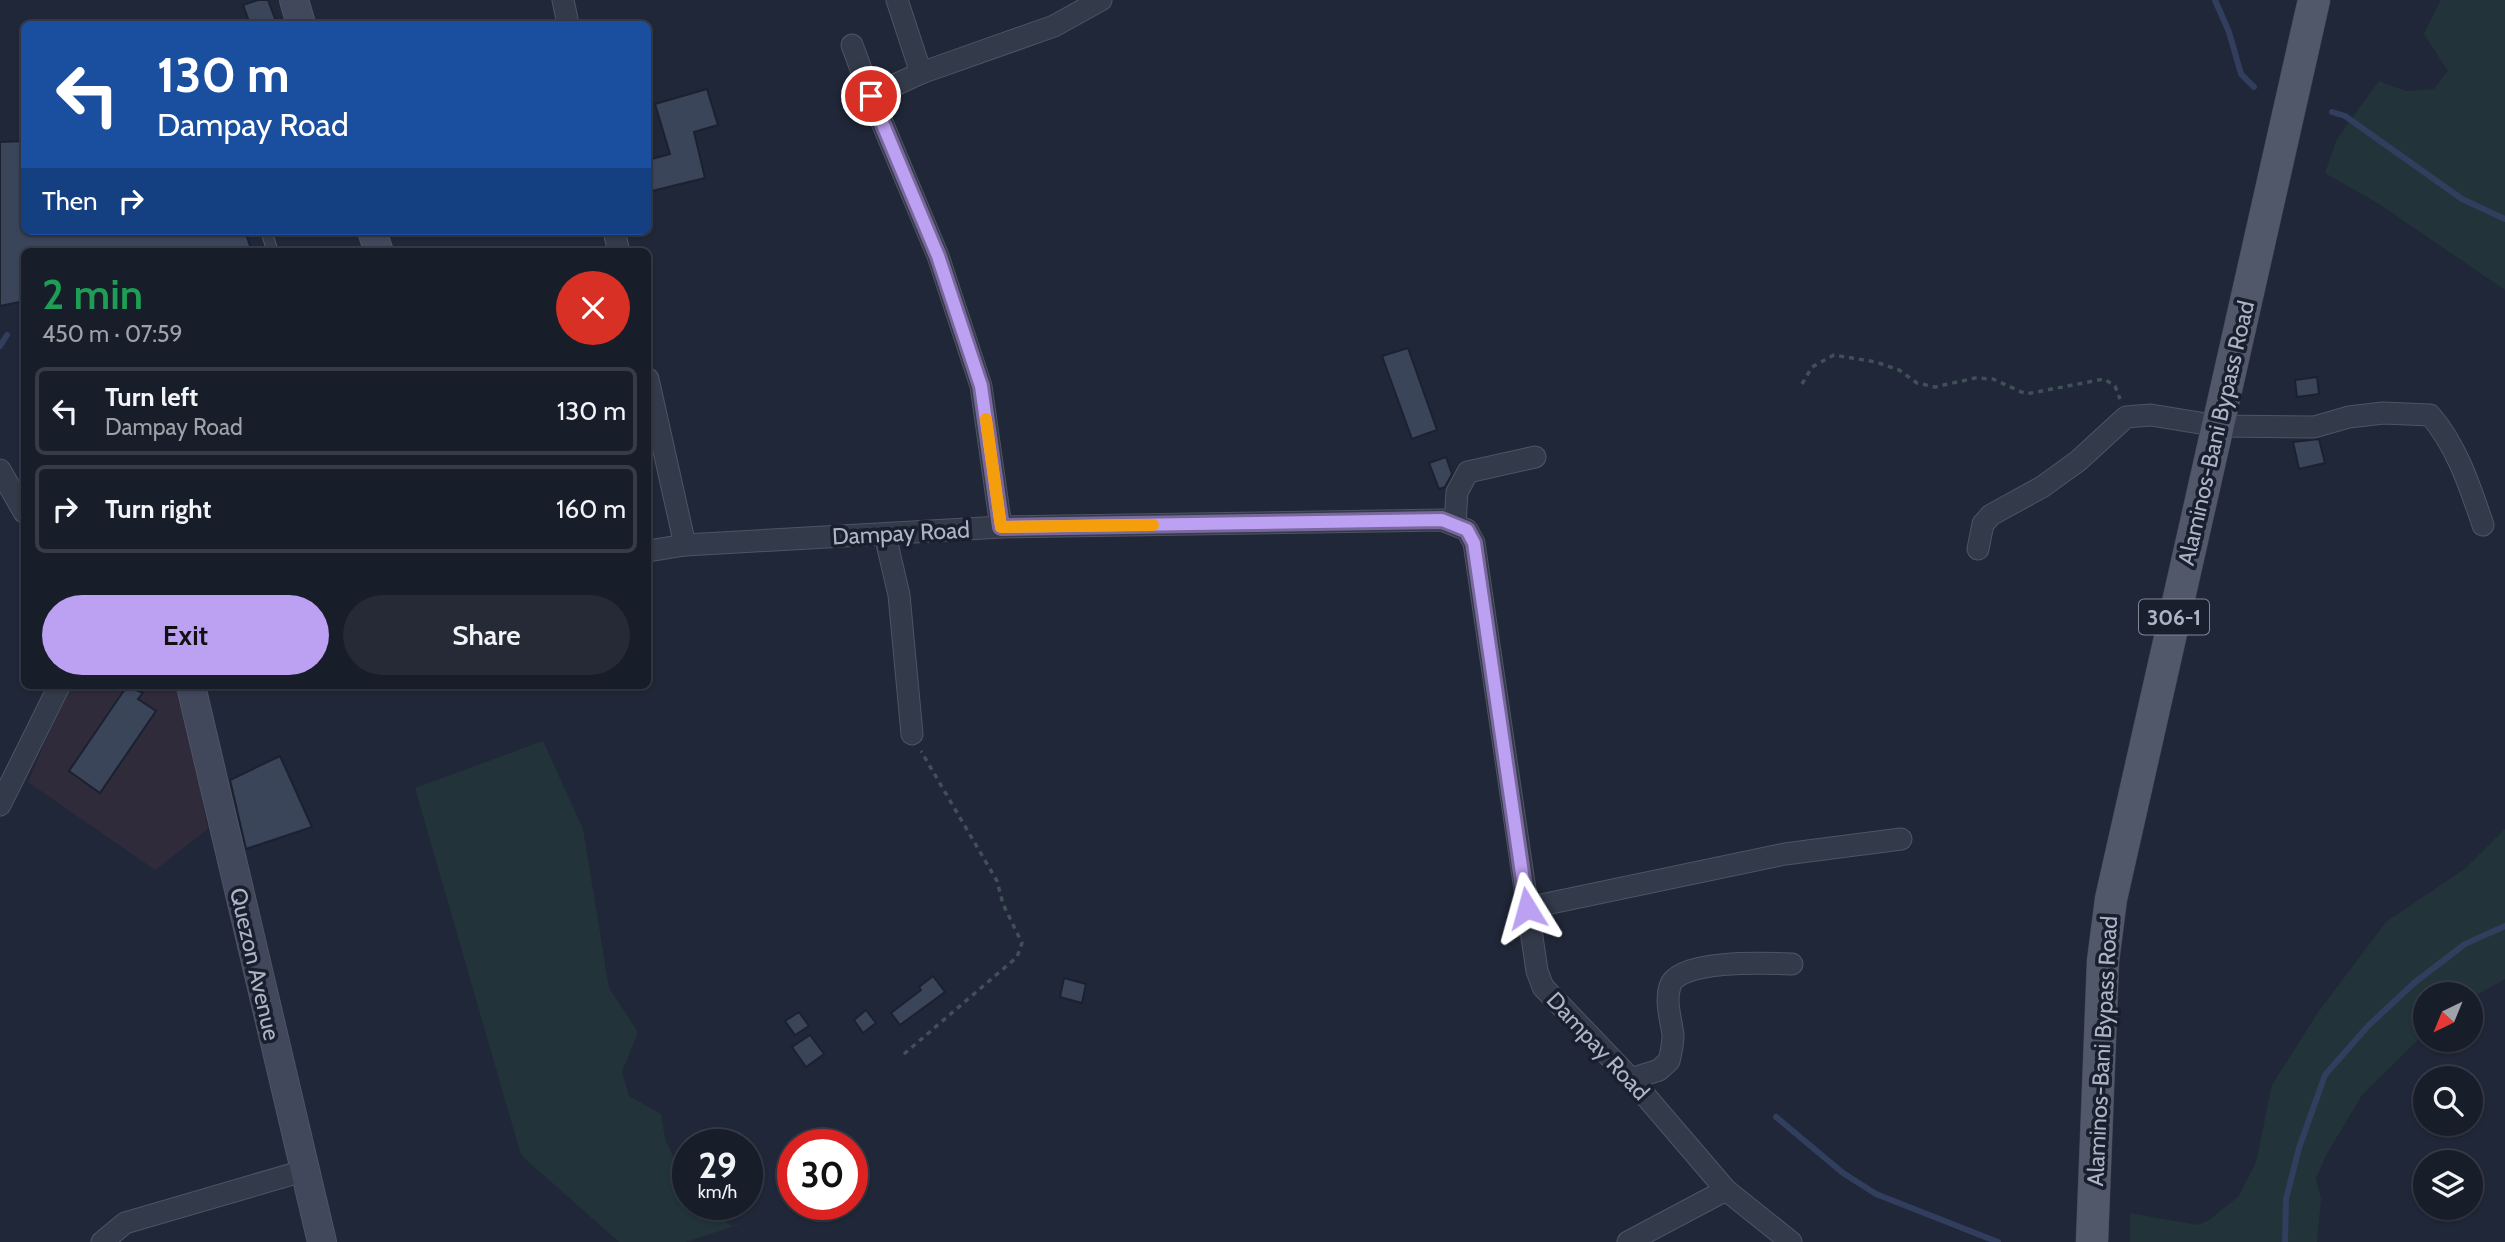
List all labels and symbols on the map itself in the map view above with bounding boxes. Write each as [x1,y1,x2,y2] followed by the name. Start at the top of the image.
[841,66,901,126] pin
[2172,298,2260,568] street label: Alaminos-Bani Bypass Road
[831,515,971,551] street label: Dampay Road
[2139,600,2209,634] road number: 306-1
[1490,871,1564,945] position arrow
[224,885,286,1043] street label: Quezon Avenue
[2081,915,2123,1187] street label: Alaminos-Bani Bypass Road
[2413,982,2483,1052] north arrow
[1541,986,1655,1106] street label: Dampay Road
[777,1129,868,1220] speed limit sign: 30

